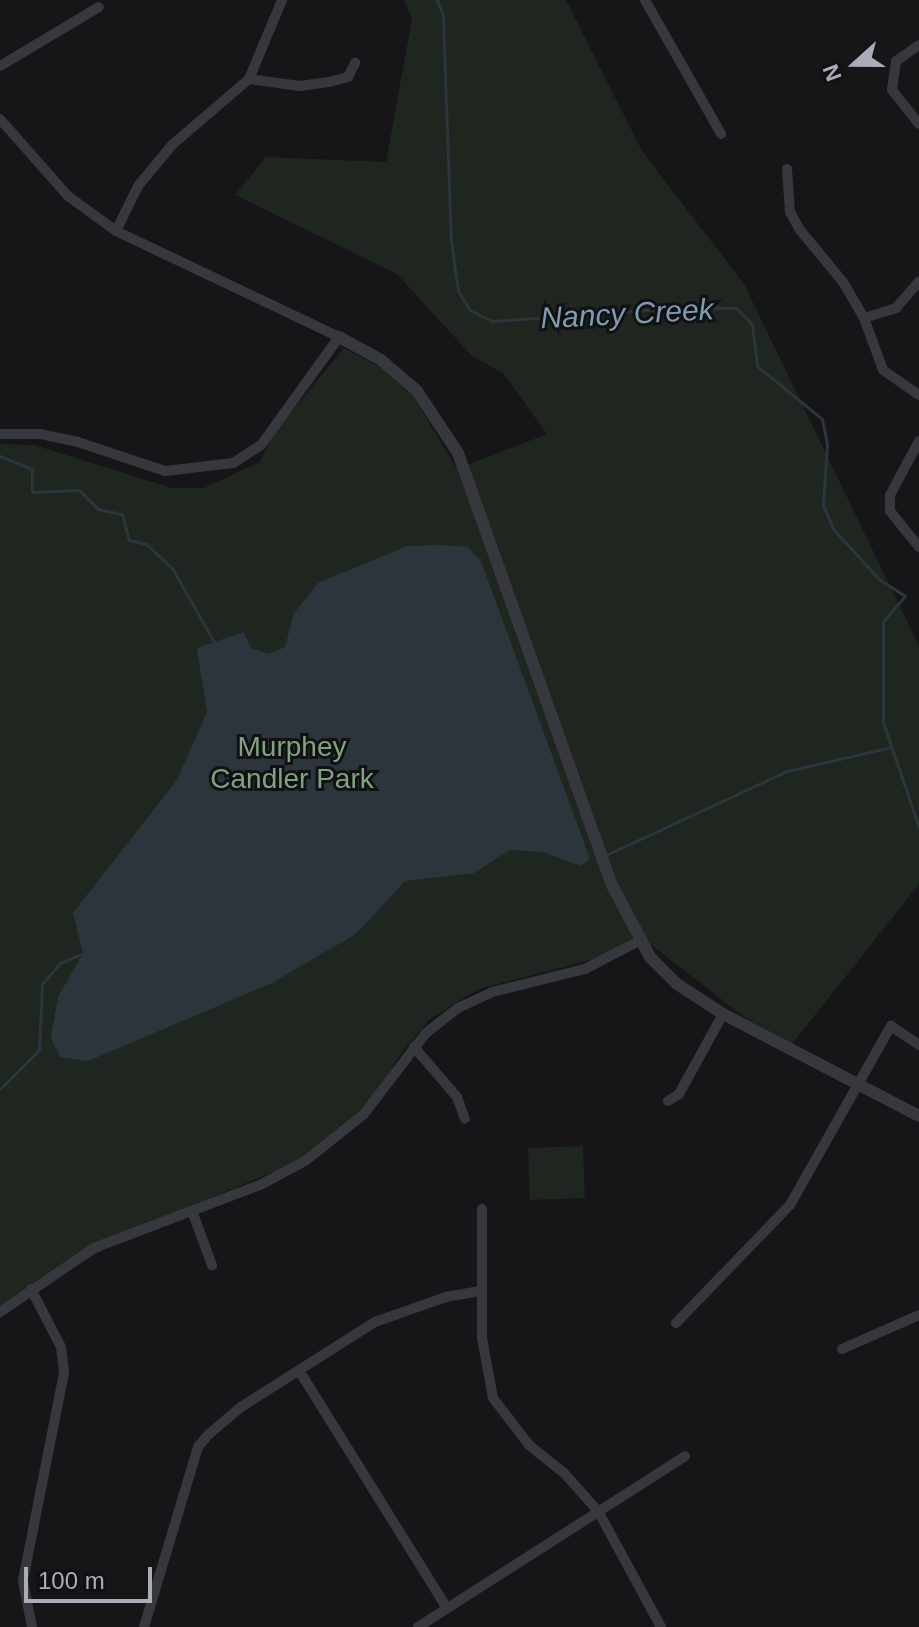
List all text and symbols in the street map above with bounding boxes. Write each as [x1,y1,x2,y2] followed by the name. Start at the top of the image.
[815,24,895,104] north arrow
[818,61,847,85] text: N
[539,291,715,337] water label: Nancy Creek
[210,730,374,796] park label: Murphey Candler Park
[28,1551,156,1601] scale bar
[38,1567,105,1594] text: 100 m

